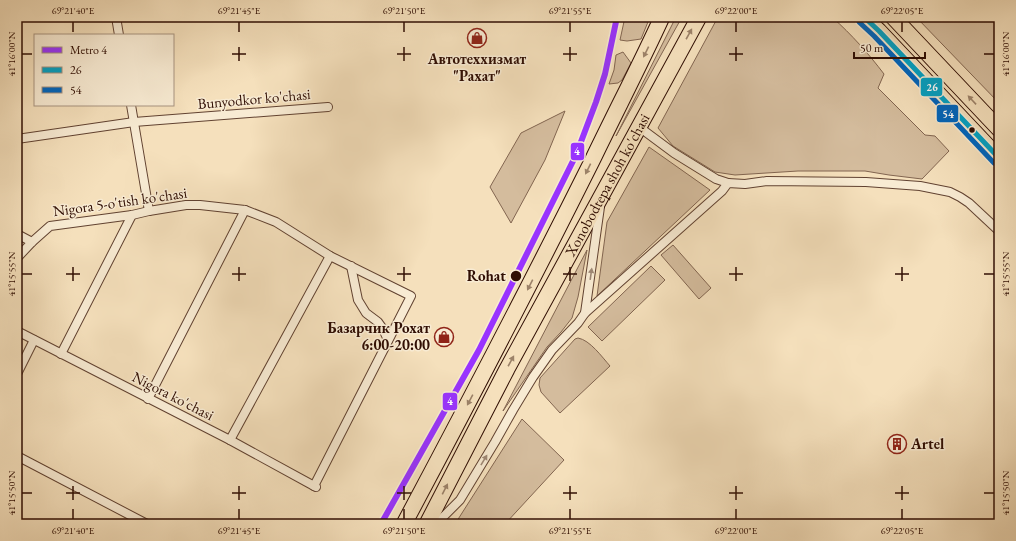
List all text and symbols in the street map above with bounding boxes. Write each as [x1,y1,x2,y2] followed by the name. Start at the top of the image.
[52,4,95,17] text: 69°21'40"E
[218,4,261,17] text: 69°21'45"E
[383,4,426,17] text: 69°21'50"E
[549,4,592,17] text: 69°21'55"E
[715,4,758,17] text: 69°22'00"E
[881,4,924,17] text: 69°22'05"E
[466,27,488,49] shop icon: Автотеххизмат "Рахат"
[686,28,693,40] one-way arrow
[5,31,18,76] text: 41°16'00"N
[999,31,1012,76] text: 41°16'00"N
[34,34,174,106] legend
[854,34,925,60] scale bar
[860,40,884,56] text: 50 m
[70,42,107,58] text: Metro 4
[643,47,649,58] one-way arrow
[427,49,527,85] place label: Автотеххизмат "Рахат"
[70,62,82,78] text: 26
[920,77,943,97] line badge: 26
[926,80,938,94] text: 26
[70,82,82,98] text: 54
[197,84,312,113] street label: Bunyodkor ko'chasi
[967,95,977,105] one-way arrow
[936,104,959,123] line badge: 54
[942,107,954,121] text: 54
[560,110,654,260] street label: Xonobodtepa shoh ko'chasi
[967,125,977,135] unlabelled marker
[570,142,585,161] line badge: 4
[574,144,580,158] text: 4
[585,163,591,174] one-way arrow
[52,183,188,220] street label: Nigora 5-o'tish ko'chasi
[5,251,18,296] text: 41°15'55"N
[999,251,1012,296] text: 41°15'55"N
[467,266,506,285] place label: Rohat
[588,268,594,280] one-way arrow
[509,269,523,283] marker: Rohat
[526,279,533,291] one-way arrow
[327,318,430,354] place label: Базарчик Рохат 6:00-20:00
[433,326,455,348] shop icon: Базарчик Рохат 6:00-20:00
[507,356,514,367] one-way arrow
[129,367,218,424] street label: Nigora ko'chasi
[442,392,458,411] line badge: 4
[447,394,453,408] text: 4
[467,395,473,406] one-way arrow
[886,433,908,455] building icon: Artel
[910,434,945,453] place label: Artel
[481,454,488,466] one-way arrow
[5,470,18,515] text: 41°15'50"N
[999,470,1012,515] text: 41°15'50"N
[441,484,448,495] one-way arrow
[52,524,95,537] text: 69°21'40"E
[218,524,261,537] text: 69°21'45"E
[383,524,426,537] text: 69°21'50"E
[549,524,592,537] text: 69°21'55"E
[715,524,758,537] text: 69°22'00"E
[881,524,924,537] text: 69°22'05"E

